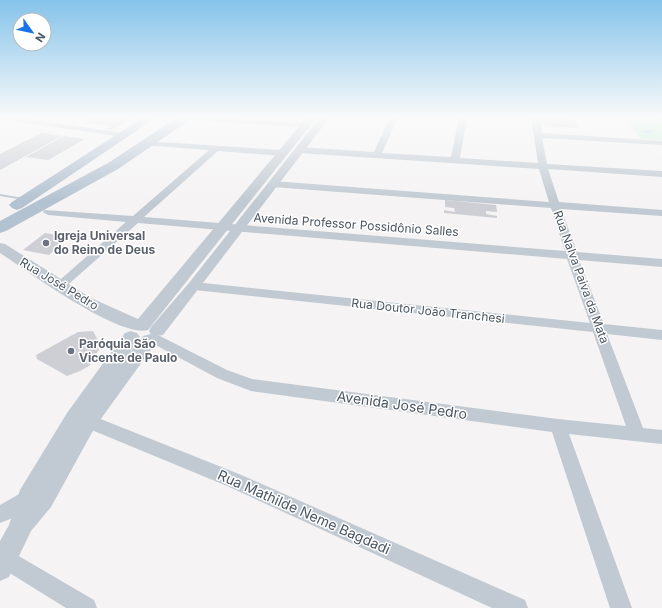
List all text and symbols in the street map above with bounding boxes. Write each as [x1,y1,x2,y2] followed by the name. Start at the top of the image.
[12,12,52,52] north arrow
[32,30,49,45] text: N
[550,208,613,345] street label: Rua Nalva Paiva da Mata
[253,210,459,239] street label: Avenida Professor Possidônio Salles
[54,228,155,257] place label: Igreja Universal do Reino de Deus
[41,238,51,248] marker: Igreja Universal do Reino de Deus
[17,254,101,313] street label: Rua José Pedro
[351,295,505,326] street label: Rua Doutor João Tranchesi
[79,336,177,365] place label: Paróquia São Vicente de Paulo
[66,346,76,356] marker: Paróquia São Vicente de Paulo
[336,387,468,422] street label: Avenida José Pedro
[215,466,393,557] street label: Rua Mathilde Neme Bagdadi

